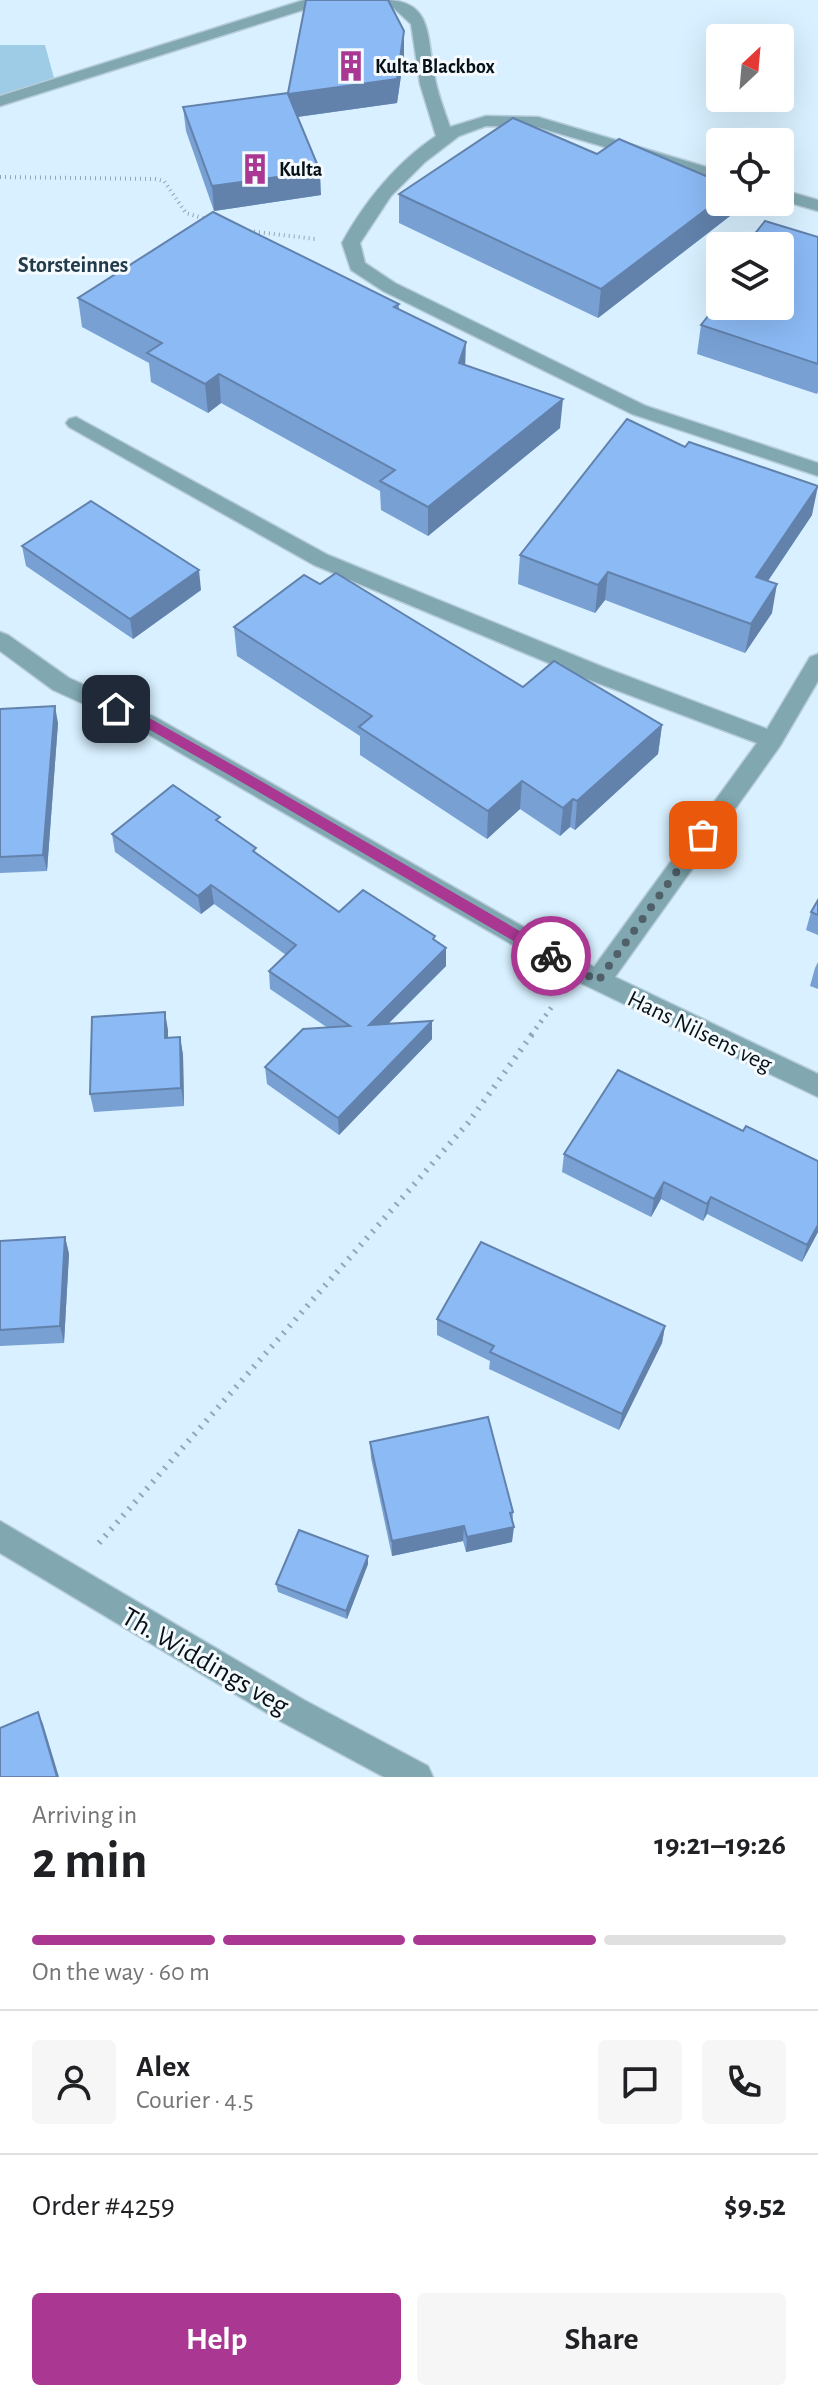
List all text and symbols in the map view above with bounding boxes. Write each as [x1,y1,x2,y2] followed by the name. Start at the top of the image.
[706,24,794,112] north arrow
[706,24,794,320] map controls
[334,49,368,83] building icon: Kulta Blackbox
[375,57,495,77] place label: Kulta Blackbox
[706,128,794,216] button: locate
[238,152,272,186] building icon: Kulta
[279,160,323,180] place label: Kulta
[706,232,794,320] button: layers
[18,254,128,276] district label: Storsteinnes
[82,675,150,743] pin
[94,687,138,731] icon: home
[669,801,737,869] pin
[681,813,725,857] icon: bag
[511,916,591,996] courier
[529,934,573,978] icon: bike
[623,987,776,1077] street label: Hans Nilsens veg
[117,1603,293,1721] street label: Th. Widdings veg
[32,1802,137,1828] text: Arriving in
[654,1830,786,1860] text: 19:21–19:26
[32,1835,147,1887] text: 2 min
[32,1959,210,1985] text: On the way · 60 m
[32,2040,116,2124] button: person
[598,2040,682,2124] button: chat
[702,2040,786,2124] button: phone
[136,2052,190,2082] text: Alex
[136,2087,254,2113] text: Courier · 4.5
[32,2191,175,2221] text: Order #4259
[724,2191,786,2221] text: $9.52
[32,2293,401,2385] button: Help
[417,2293,786,2385] button: Share

